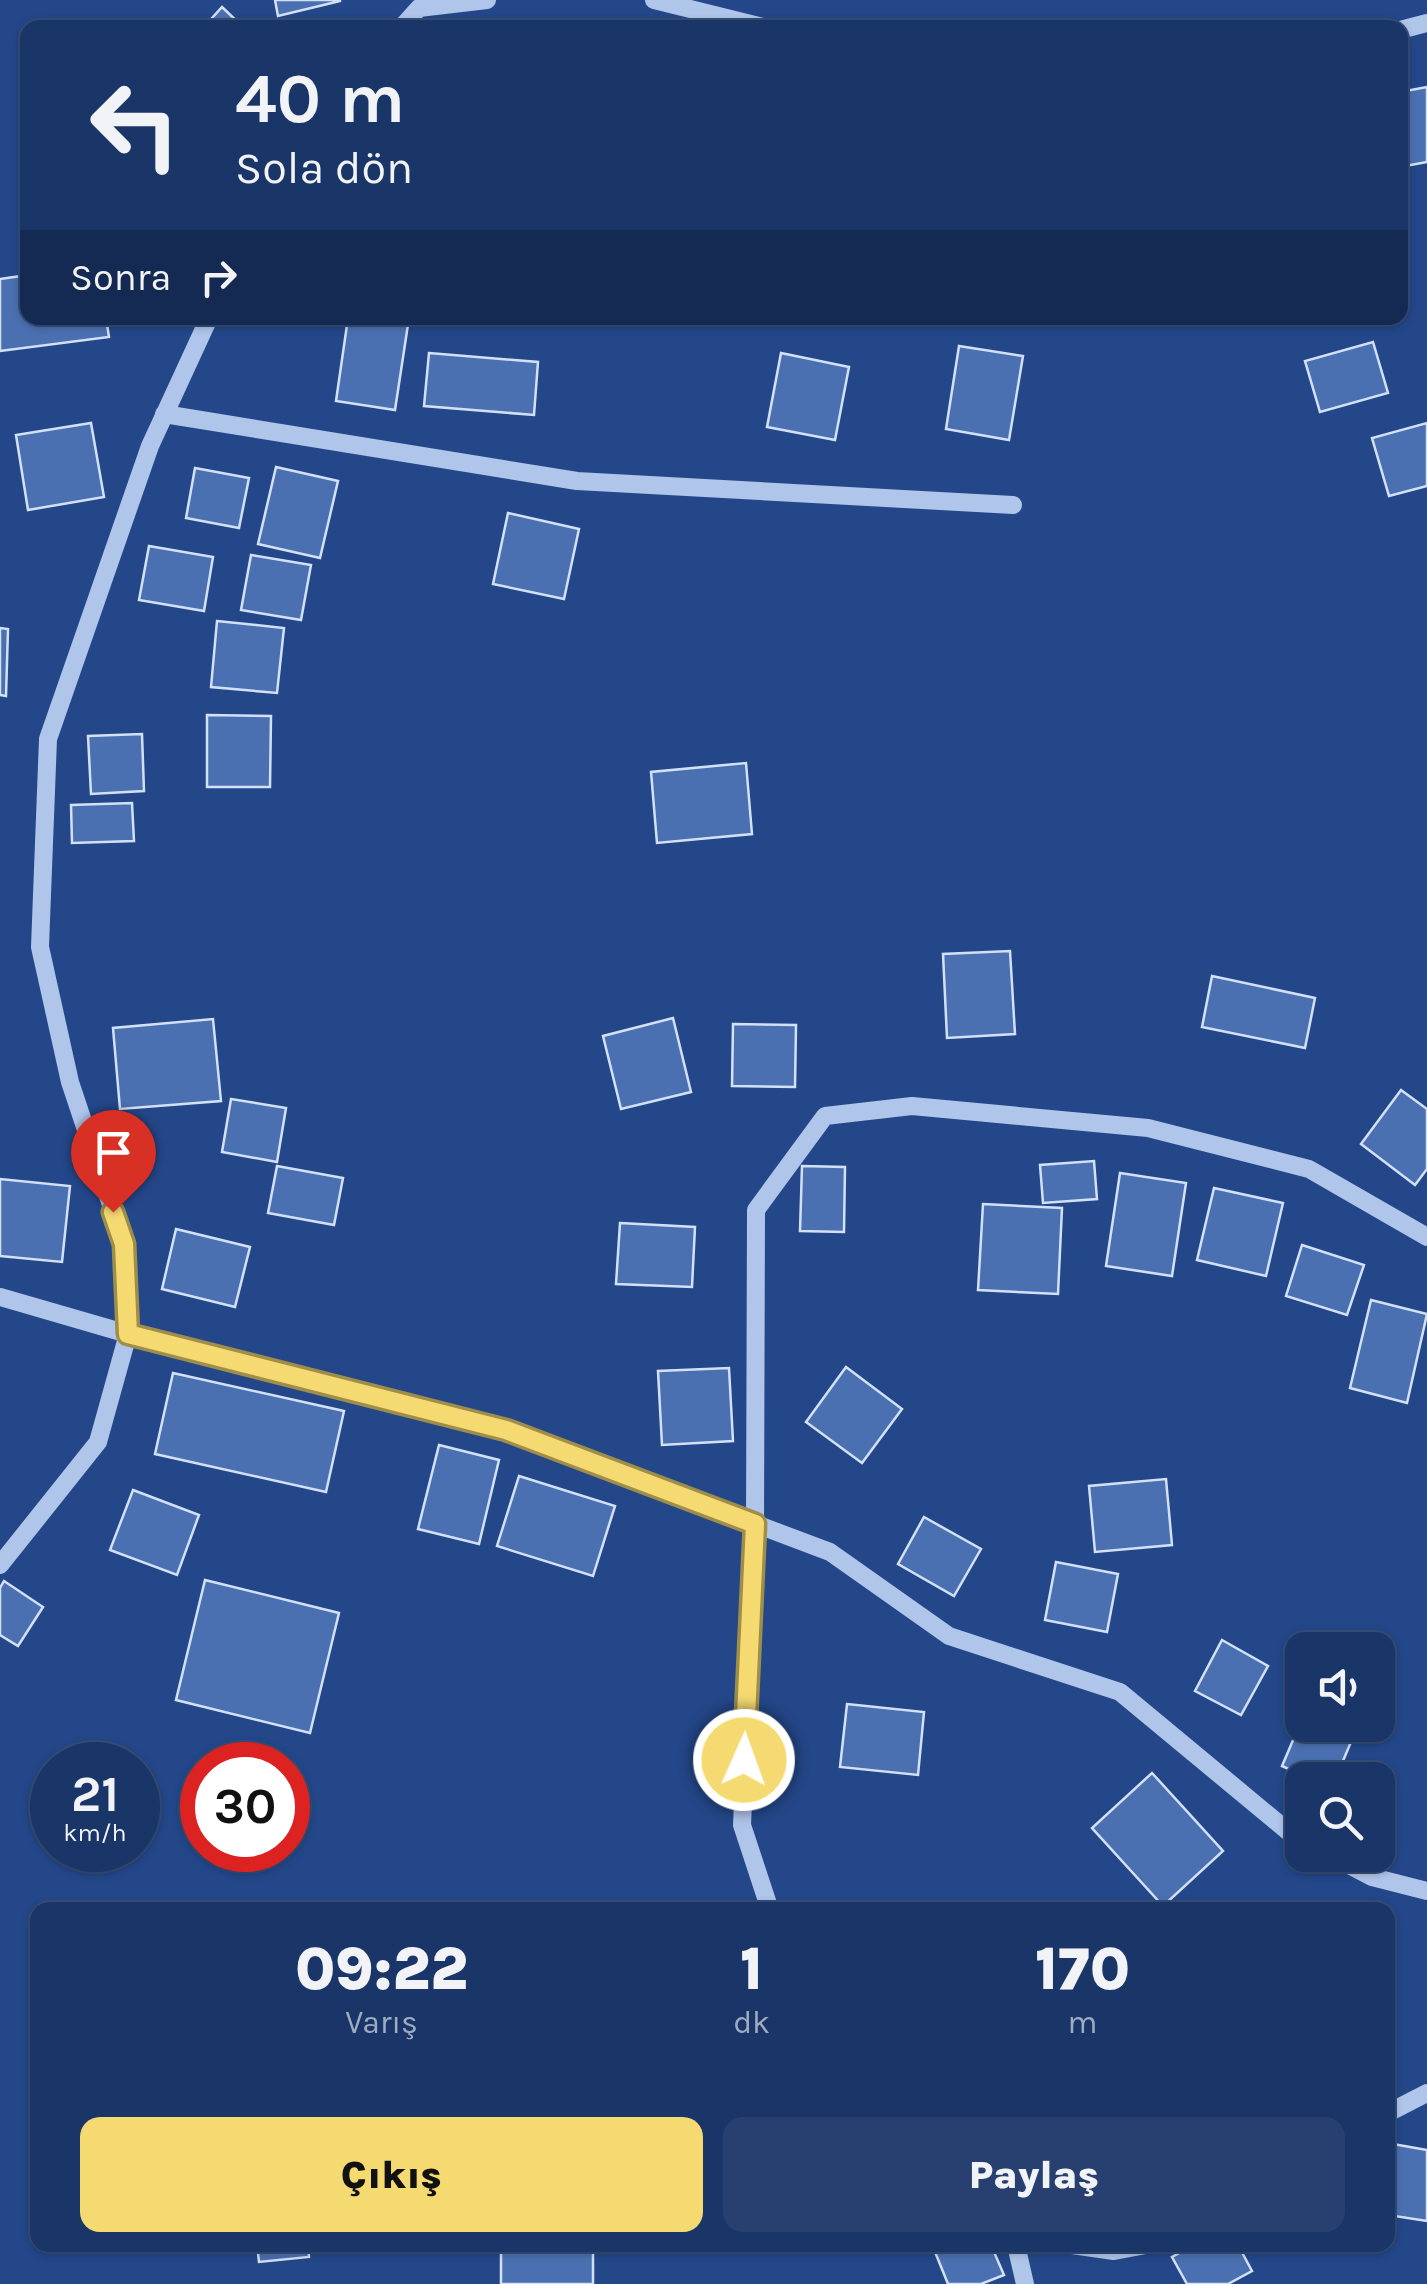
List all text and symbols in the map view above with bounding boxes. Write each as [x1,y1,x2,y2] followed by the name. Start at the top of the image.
[235,58,405,140] text: 40 m
[70,60,200,190] icon: left
[235,142,413,194] text: Sola dön
[191,250,246,305] icon: right
[70,255,171,300] text: Sonra
[71,1110,156,1213] pin
[86,1125,141,1180] icon: arrive
[1285,1632,1395,1872] map controls
[1285,1632,1395,1742] button: sound
[692,1708,796,1812] position arrow
[180,1742,310,1872] speed limit sign: 30
[1285,1762,1395,1872] button: search
[71,1765,119,1824] text: 21
[63,1818,127,1847] text: km/h
[295,1934,468,2004] text: 09:22
[740,1934,763,2004] text: 1
[1035,1934,1130,2004] text: 170
[345,2004,418,2041] text: Varış
[733,2004,770,2041] text: dk
[1068,2004,1098,2041] text: m
[80,2117,703,2232] button: Çıkış
[723,2117,1345,2232] button: Paylaş

